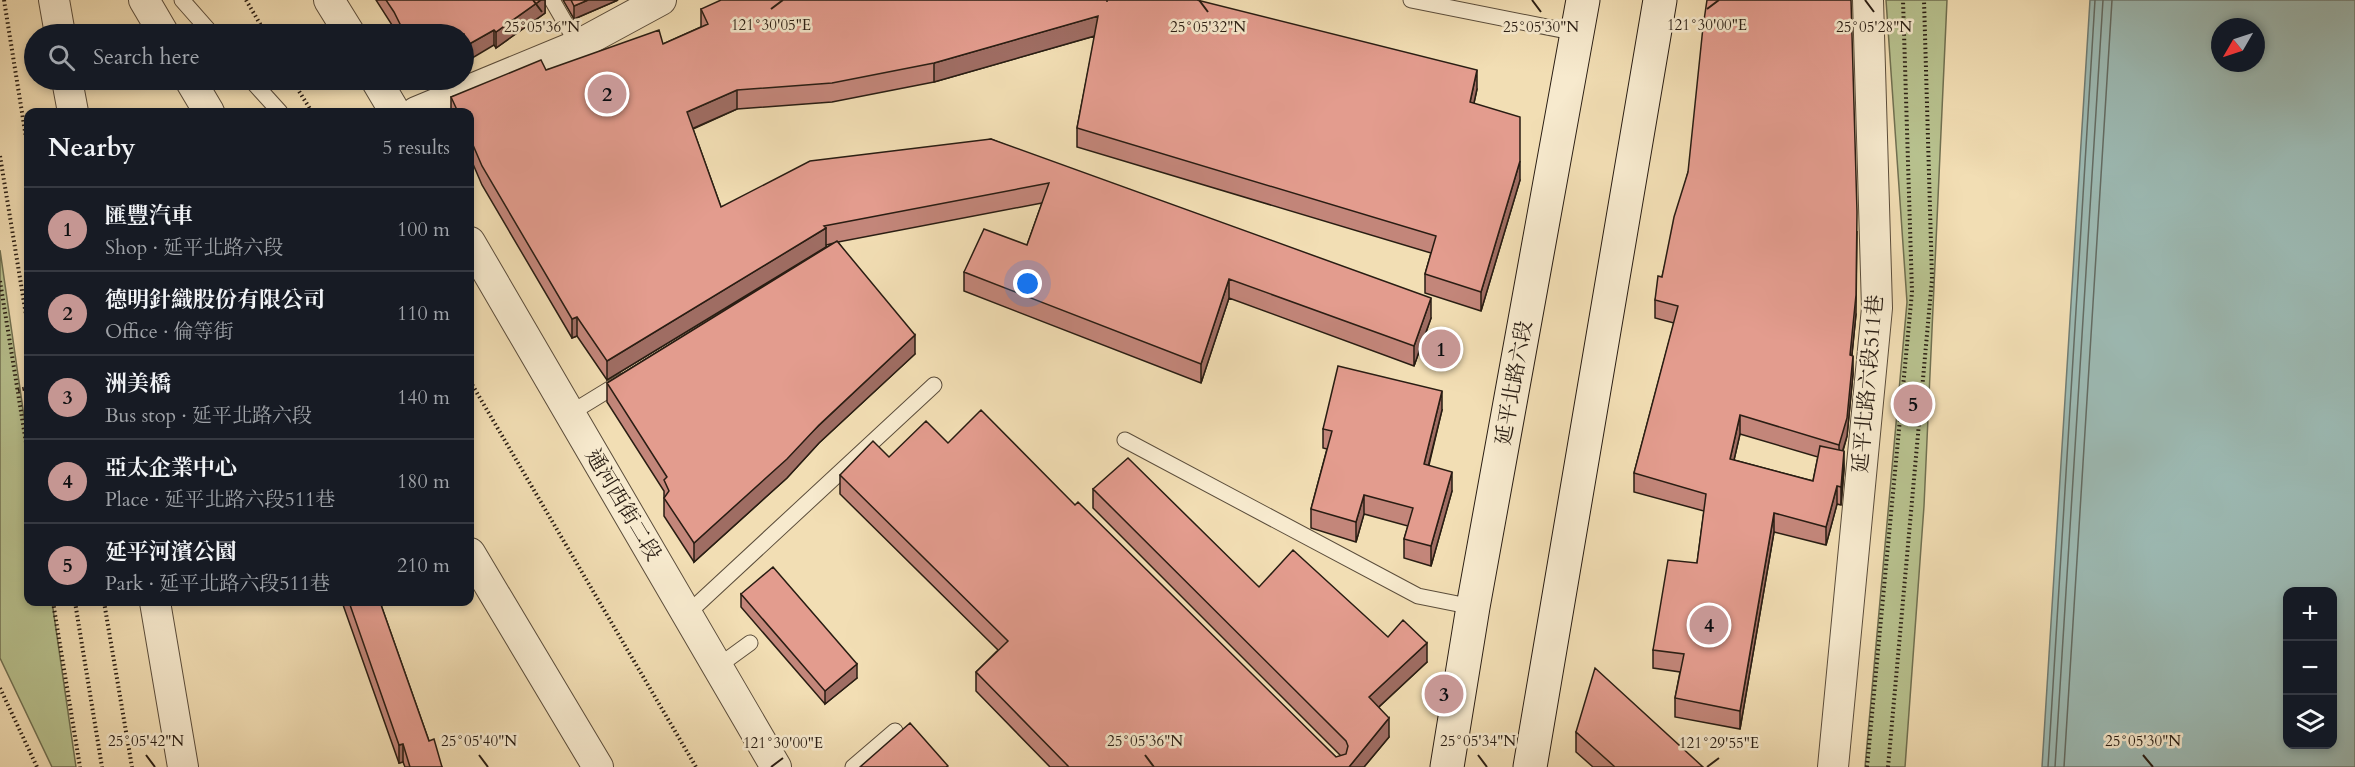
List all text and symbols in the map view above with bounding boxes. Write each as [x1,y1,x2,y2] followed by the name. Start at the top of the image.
[731,15,811,35] text: 121°30'05"E
[1667,15,1747,35] text: 121°30'00"E
[504,17,580,37] text: 25°05'36"N
[1170,17,1246,37] text: 25°05'32"N
[1503,17,1579,37] text: 25°05'30"N
[1836,17,1912,37] text: 25°05'28"N
[2211,18,2265,72] north arrow
[24,24,474,90] search box
[45,41,78,74] icon: search
[93,42,200,72] text: Search here
[588,72,626,116] pin: 2
[48,130,136,165] text: Nearby
[382,134,450,161] text: 5 results
[105,201,193,231] text: 匯豐汽車
[62,216,73,243] text: 1
[397,216,450,243] text: 100 m
[105,234,283,261] text: Shop · 延平北路六段
[1013,269,1042,298] your location
[105,285,325,315] text: 德明針織股份有限公司
[1846,293,1890,475] street label: 延平北路六段511巷
[62,300,73,327] text: 2
[397,300,450,327] text: 110 m
[105,318,234,345] text: Office · 倫等街
[1489,318,1539,448] street label: 延平北路六段
[1422,326,1460,372] pin: 1
[105,369,171,399] text: 洲美橋
[1894,382,1932,426] pin: 5
[62,384,73,411] text: 3
[397,384,450,411] text: 140 m
[105,402,312,429] text: Bus stop · 延平北路六段
[578,444,668,566] street label: 通河西街二段
[105,453,237,483] text: 亞太企業中心
[62,468,73,495] text: 4
[397,468,450,495] text: 180 m
[105,486,335,513] text: Place · 延平北路六段511巷
[105,537,237,567] text: 延平河濱公園
[62,552,73,579] text: 5
[397,552,450,579] text: 210 m
[105,570,330,597] text: Park · 延平北路六段511巷
[2283,587,2337,749] map controls
[2283,587,2337,641] button: +
[1690,602,1728,648] pin: 4
[2283,641,2337,695] button: −
[1424,672,1464,716] pin: 3
[2283,695,2337,749] button: layers
[108,731,184,751] text: 25°05'42"N
[441,731,517,751] text: 25°05'40"N
[1107,731,1183,751] text: 25°05'36"N
[1440,731,1516,751] text: 25°05'34"N
[2105,731,2181,751] text: 25°05'30"N
[743,733,823,753] text: 121°30'00"E
[1679,733,1759,753] text: 121°29'55"E

